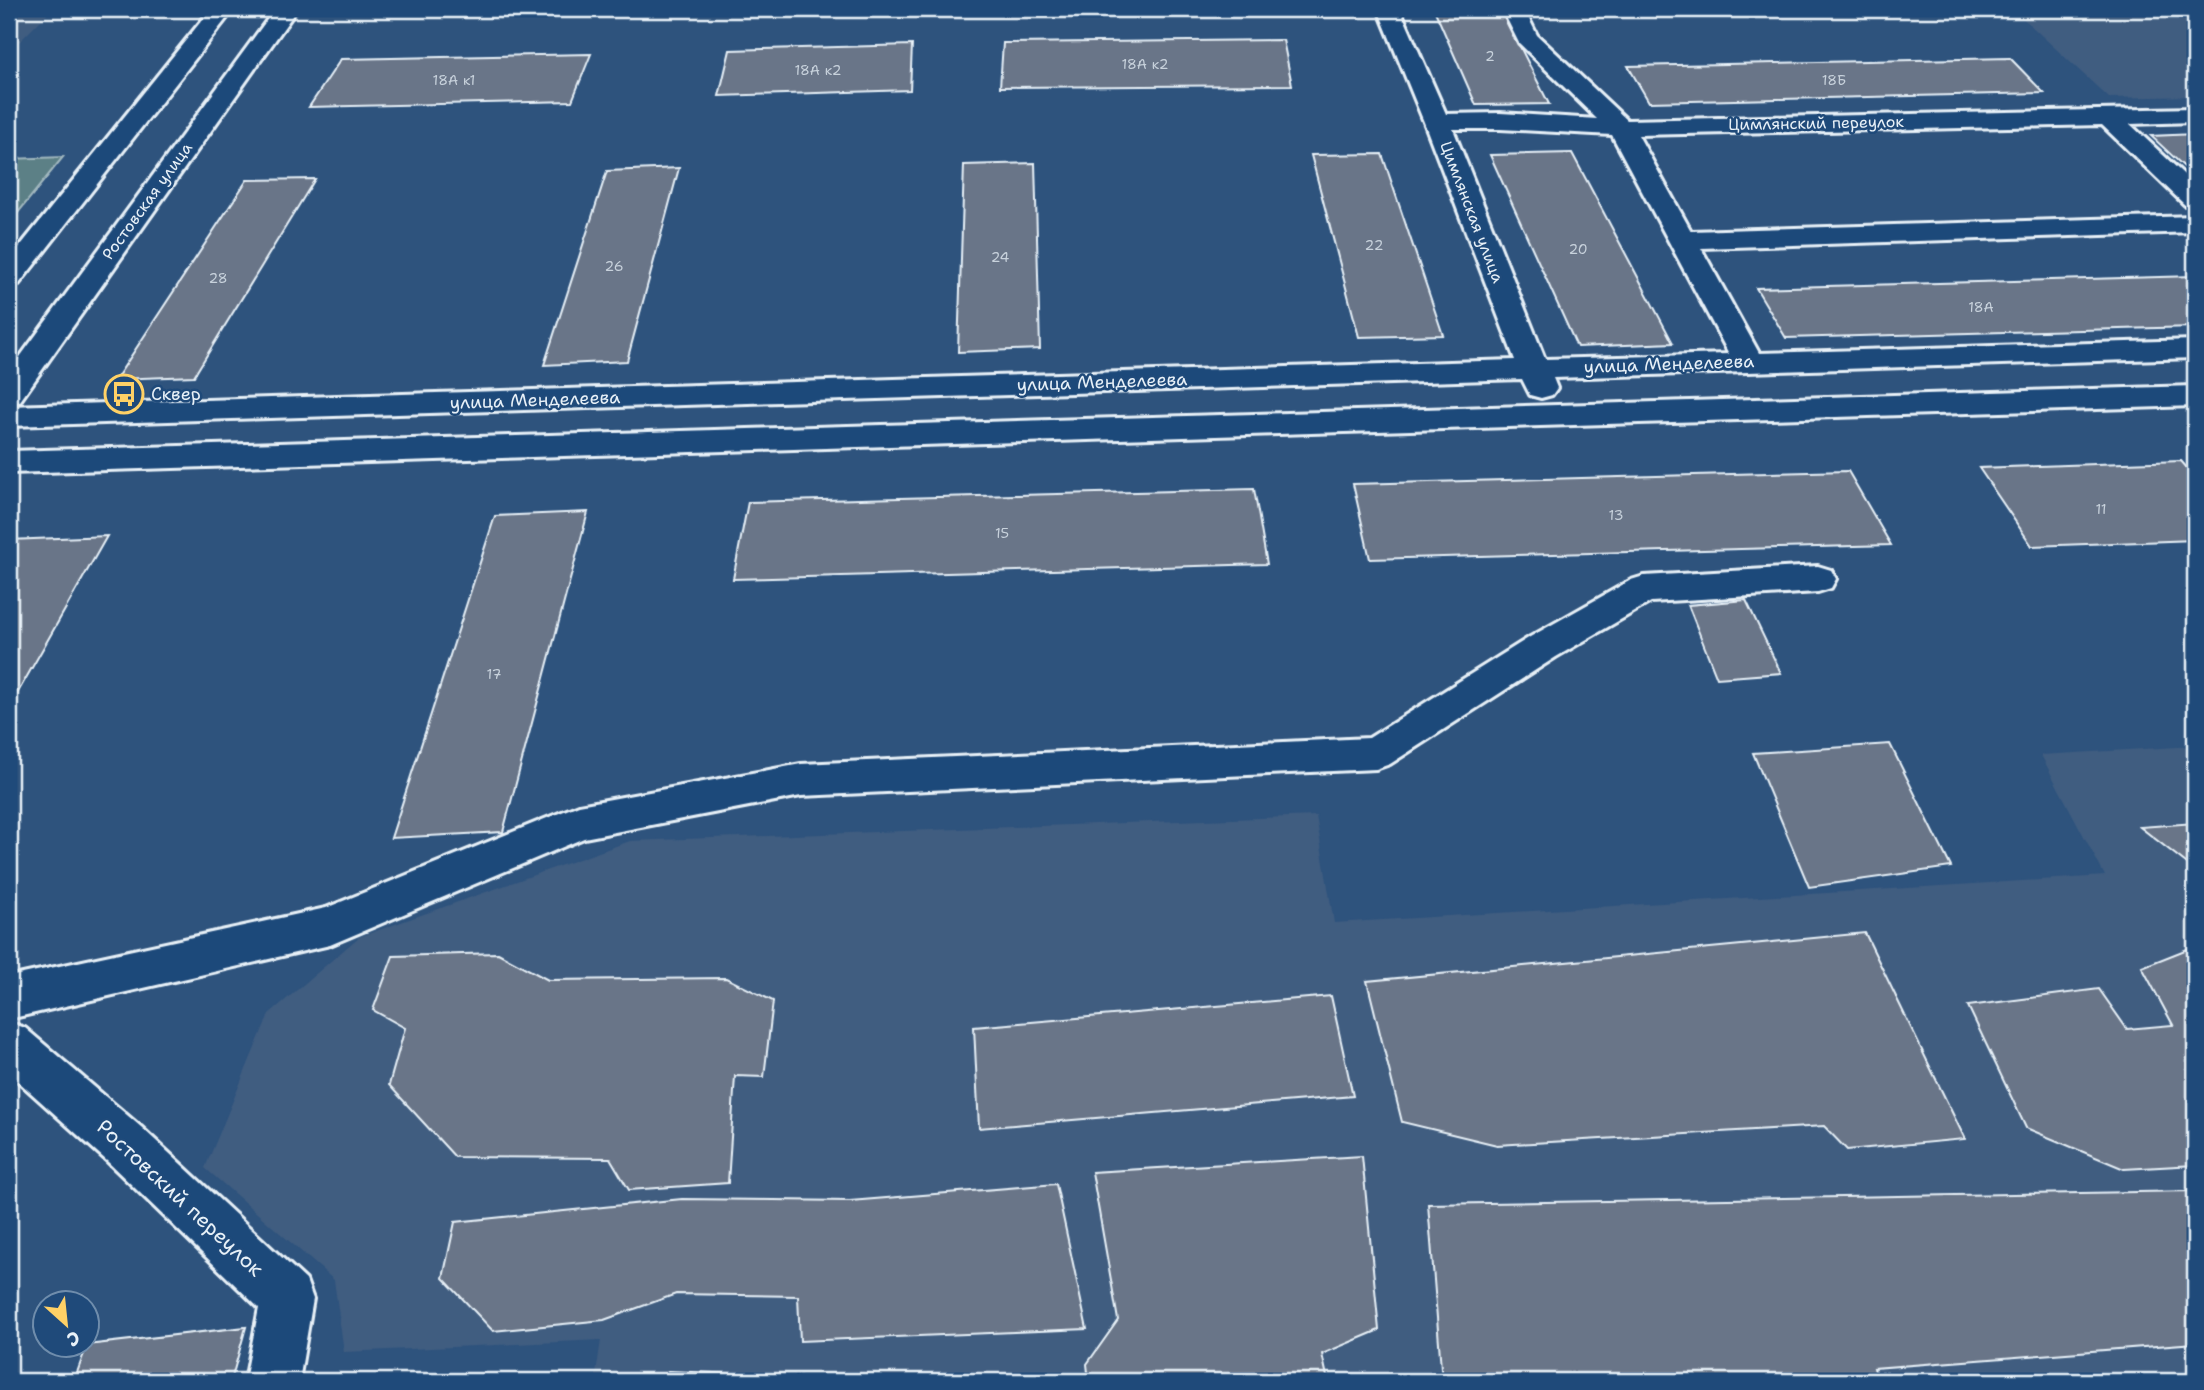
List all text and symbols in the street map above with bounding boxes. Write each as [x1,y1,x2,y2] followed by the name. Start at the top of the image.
[1485,47,1495,65] house number: 2
[1121,55,1169,73] house number: 18А к2
[794,61,842,79] house number: 18А к2
[433,71,475,89] house number: 18А к1
[1822,71,1846,89] house number: 18Б
[1728,111,1905,135] street label: Цимлянский переулок
[97,138,197,264] street label: Ростовская улица
[1435,138,1509,286] street label: Цимлянская улица
[1365,236,1383,254] house number: 22
[1568,240,1588,258] house number: 20
[991,248,1010,266] house number: 24
[605,257,624,275] house number: 26
[208,269,228,287] house number: 28
[1968,298,1994,316] house number: 18А
[1583,349,1755,379] street label: улица Менделеева
[1016,367,1188,397] street label: улица Менделеева
[103,373,145,415] bus stop icon: Сквер
[151,382,201,406] place label: Сквер
[449,385,621,415] street label: улица Менделеева
[2095,500,2107,518] house number: 11
[1609,506,1623,524] house number: 13
[995,524,1009,542] house number: 15
[487,665,501,683] house number: 17
[91,1113,269,1283] street label: Ростовский переулок
[32,1288,102,1358] north arrow
[63,1325,84,1352] text: С

